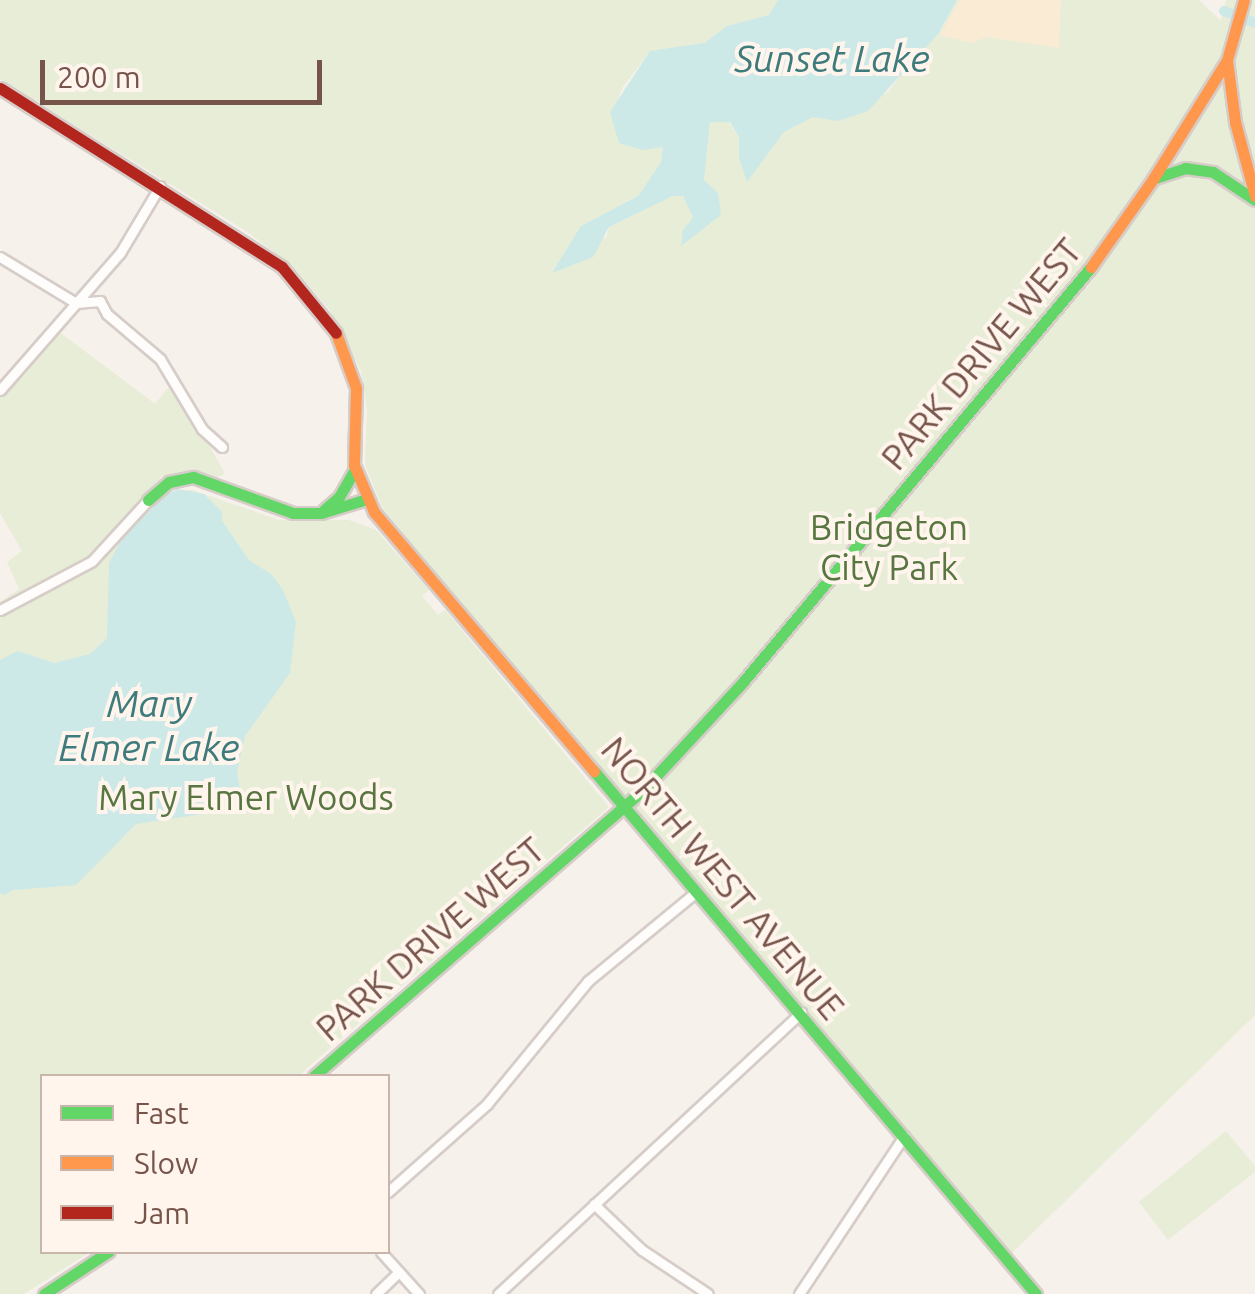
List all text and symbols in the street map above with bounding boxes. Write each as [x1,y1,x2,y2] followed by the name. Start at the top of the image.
[734,36,930,82] water label: Sunset Lake
[45,40,328,102] scale bar
[57,60,141,94] text: 200 m
[872,230,1090,478] street label: PARK DRIVE WEST
[810,506,968,588] park label: Bridgeton City Park
[59,681,239,771] water label: Mary Elmer Lake
[593,729,853,1027] street label: NORTH WEST AVENUE
[98,776,394,818] park label: Mary Elmer Woods
[307,829,553,1049] street label: PARK DRIVE WEST
[40,1074,390,1254] legend
[134,1096,189,1130] text: Fast
[134,1146,198,1180] text: Slow
[134,1196,190,1230] text: Jam

